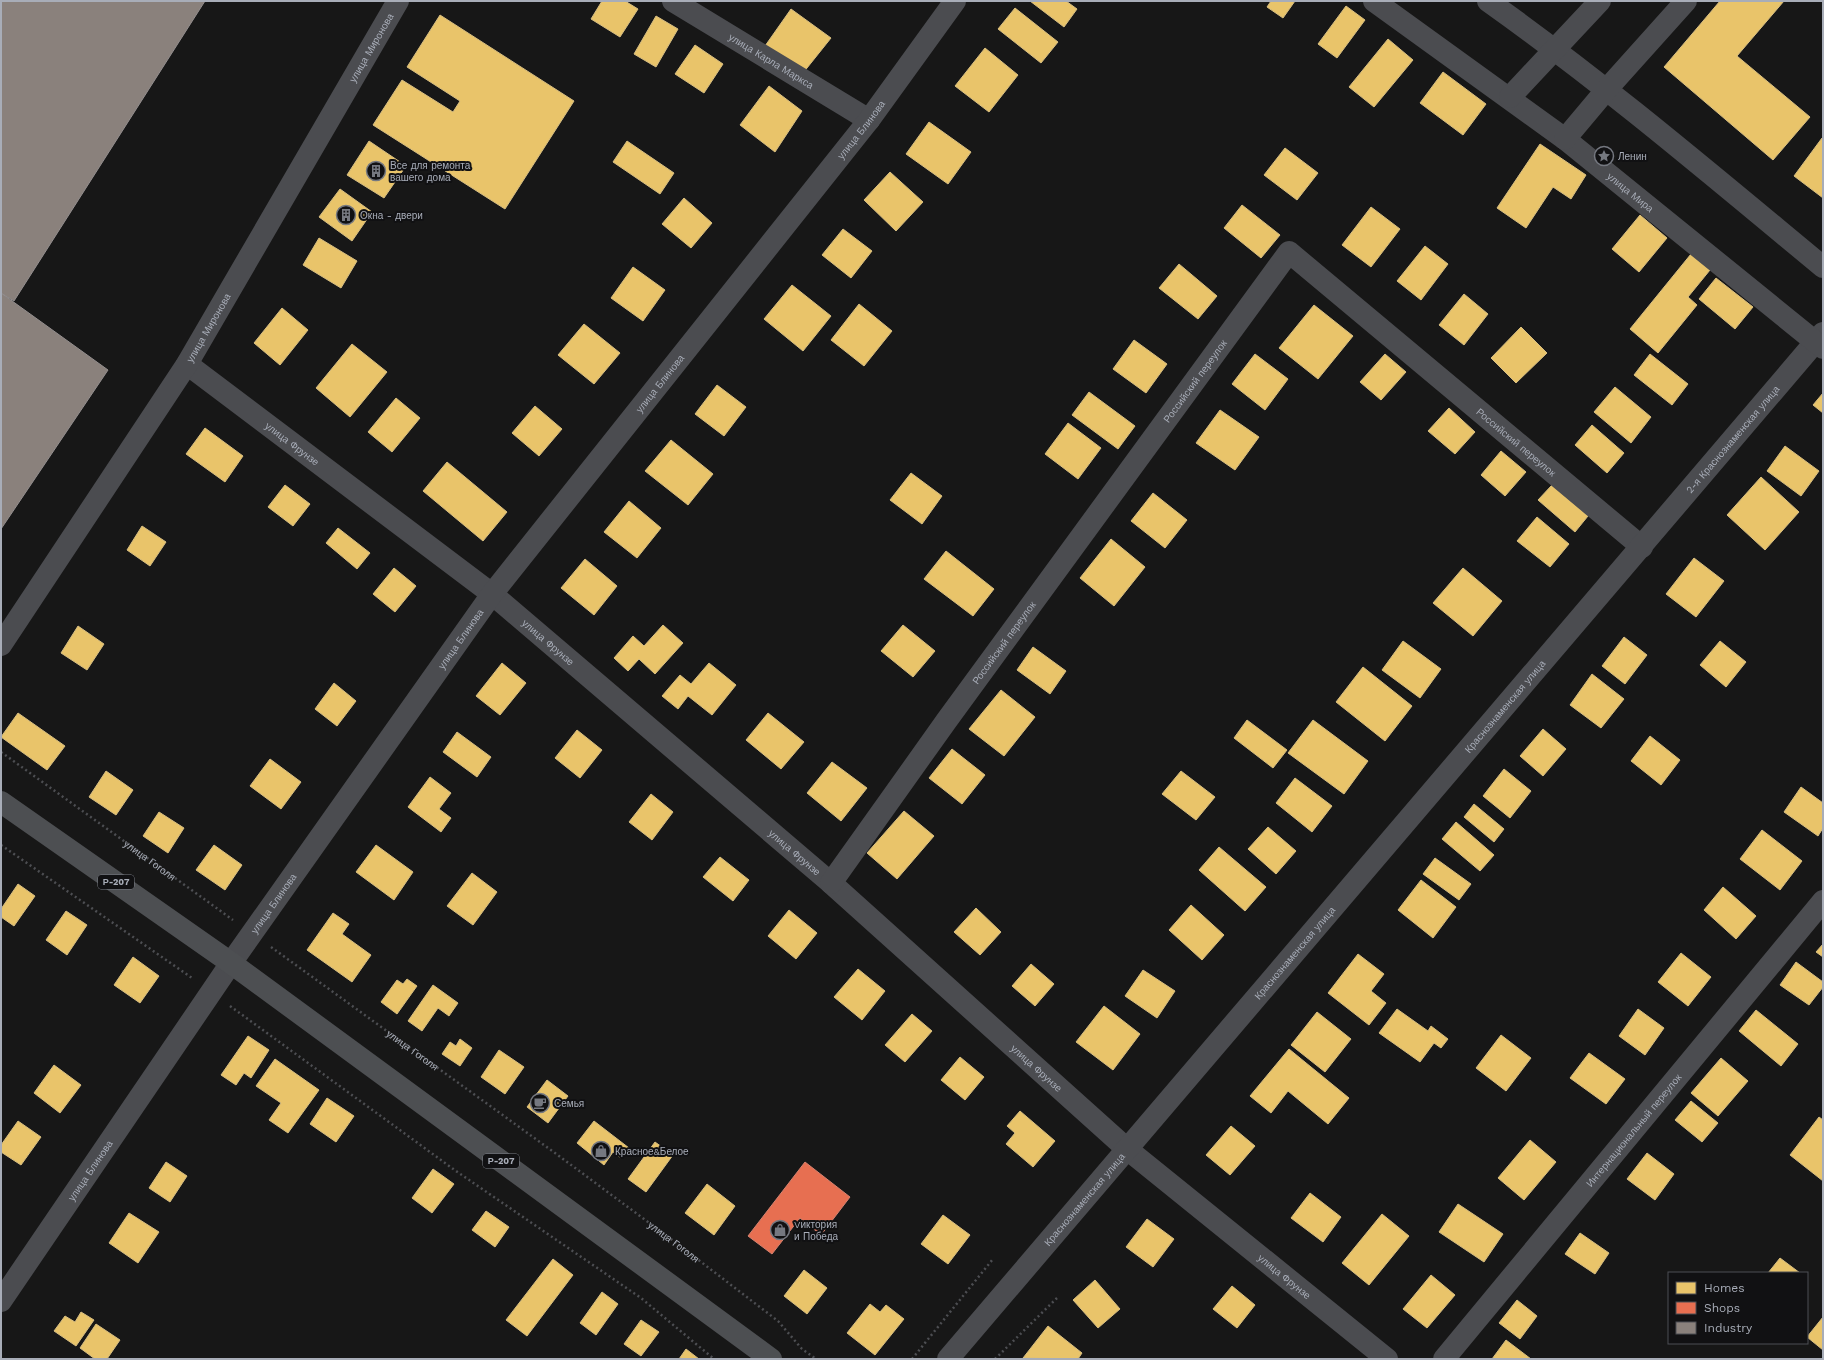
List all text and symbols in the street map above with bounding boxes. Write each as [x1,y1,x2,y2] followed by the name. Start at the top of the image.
[347,11,396,84] street label: улица Миронова
[727,31,816,91] street label: улица Карла Маркса
[835,98,888,161] street label: улица Блинова
[1593,145,1615,167] place icon: Ленин
[1618,151,1647,162] place label: Ленин
[365,160,387,182] building icon: Все для ремонта вашего дома
[390,160,471,183] place label: Все для ремонта вашего дома
[1605,171,1656,215] street label: улица Мира
[335,204,357,226] building icon: Окна - двери
[360,210,423,221] place label: Окна - двери
[184,291,233,364] street label: улица Миронова
[1161,337,1229,425] street label: Российский переулок
[634,352,687,415] street label: улица Блинова
[1684,383,1782,495] street label: 2-я Краснознаменская улица
[1474,406,1558,479] street label: Российский переулок
[263,420,322,468] street label: улица Фрунзе
[970,599,1038,686] street label: Российский переулок
[436,607,486,671] street label: улица Блинова
[520,617,576,668] street label: улица Фрунзе
[1463,658,1548,755] street label: Краснознаменская улица
[766,827,823,878] street label: улица Фрунзе
[122,838,178,883] street label: улица Гоголя
[249,871,299,936] street label: улица Блинова
[98,875,134,889] road number: Р-207
[1252,904,1338,1002] street label: Краснознаменская улица
[384,1028,440,1073] street label: улица Гоголя
[1009,1043,1064,1094] street label: улица Фрунзе
[1584,1071,1684,1189] street label: Интернациональный переулок
[529,1092,551,1114] cafe icon: Семья
[554,1098,584,1109] place label: Семья
[66,1138,115,1203] street label: улица Блинова
[590,1140,612,1162] shop icon: Красное&Белое
[615,1146,689,1157] place label: Красное&Белое
[1042,1151,1127,1248] street label: Краснознаменская улица
[483,1154,519,1168] road number: Р-207
[646,1219,701,1265] street label: улица Гоголя
[769,1219,791,1241] shop icon: Vиктория и Победа
[794,1219,839,1242] place label: Vиктория и Победа
[1256,1252,1313,1302] street label: улица Фрунзе
[1668,1272,1808,1344] legend
[1704,1281,1745,1295] text: Homes
[1704,1301,1740,1315] text: Shops
[1704,1321,1753,1335] text: Industry

